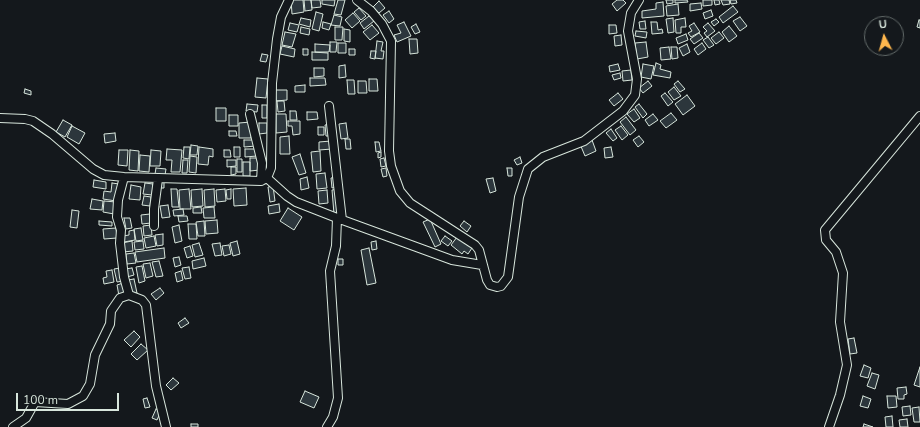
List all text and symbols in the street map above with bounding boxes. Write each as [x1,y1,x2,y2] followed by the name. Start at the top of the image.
[864,16,904,56] north arrow
[878,17,888,32] text: U
[18,385,121,411] scale bar
[23,392,58,408] text: 100 m

